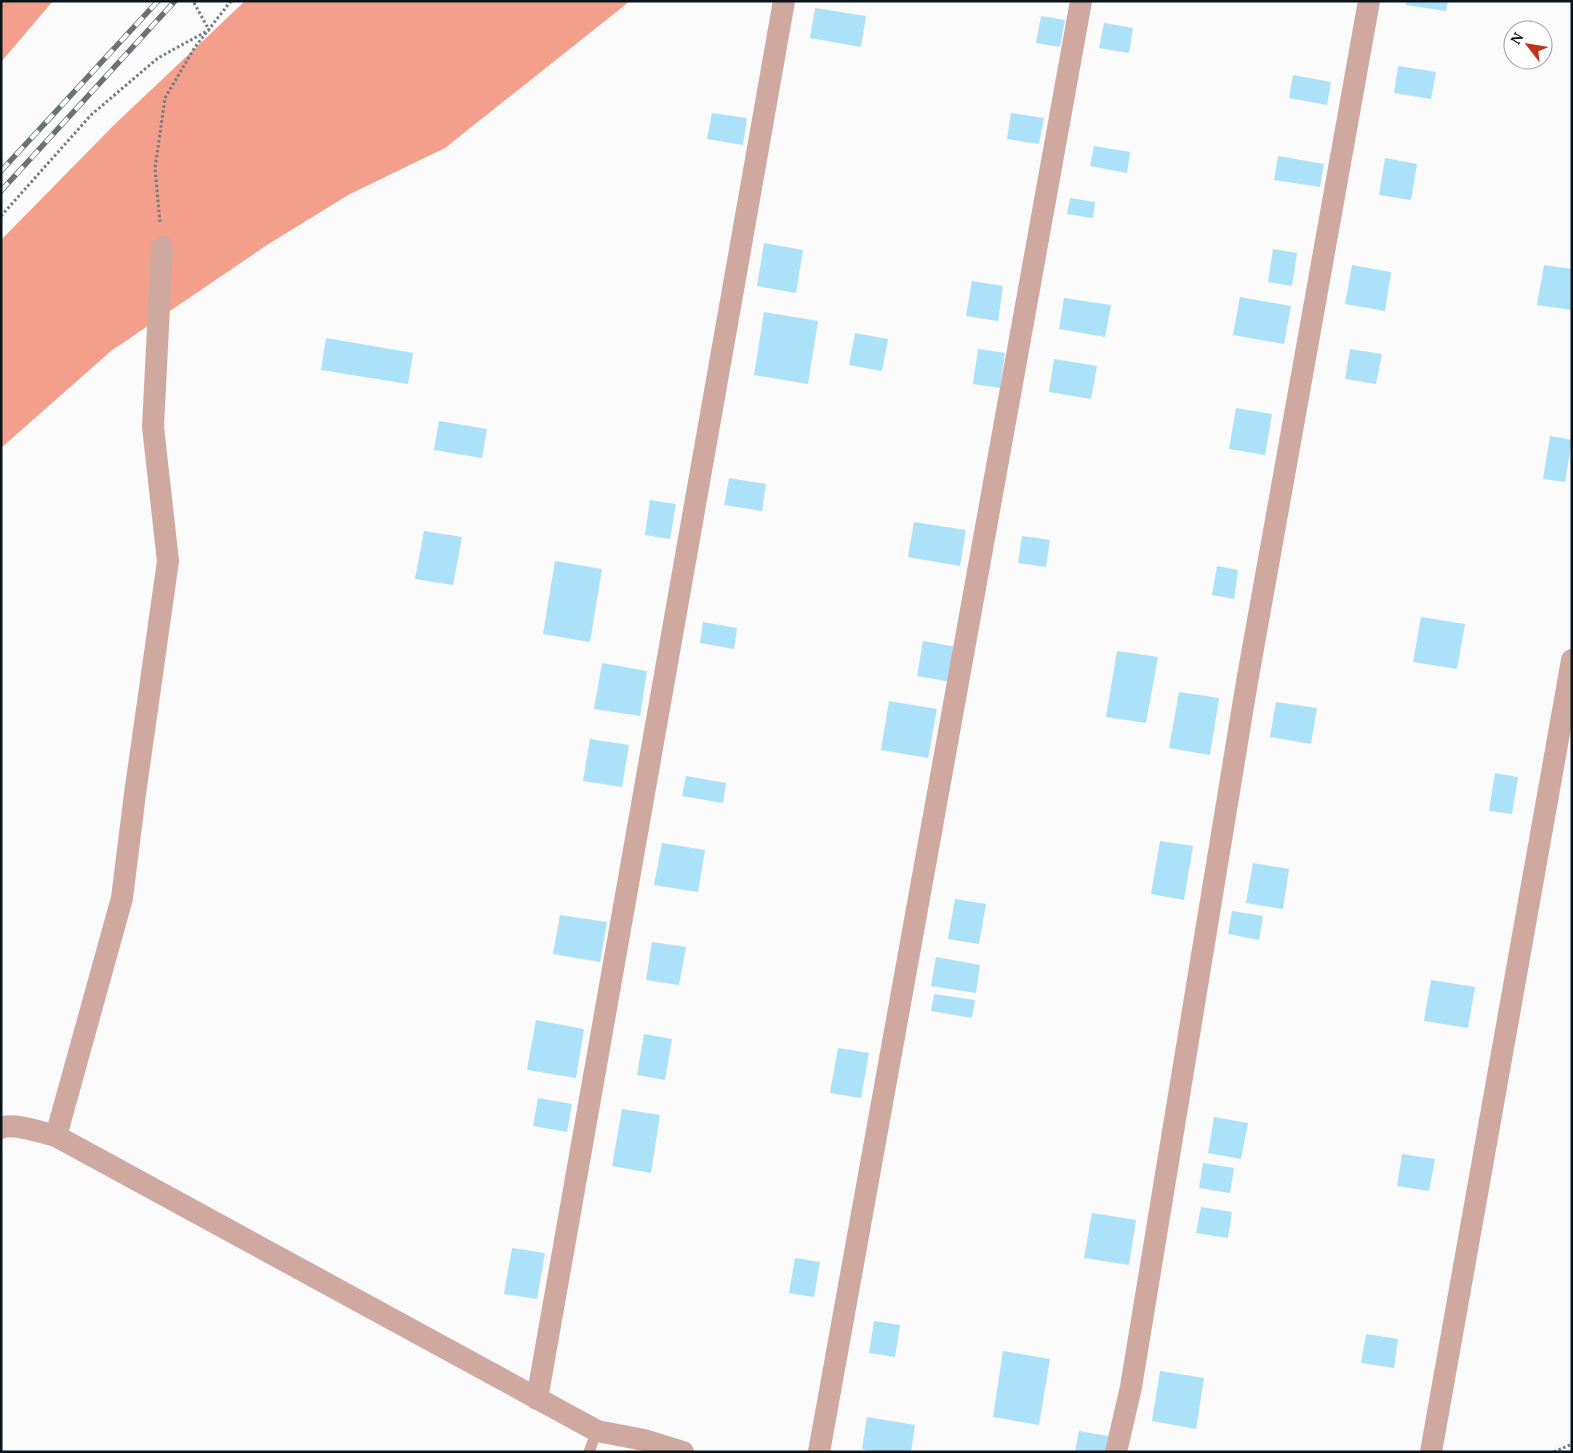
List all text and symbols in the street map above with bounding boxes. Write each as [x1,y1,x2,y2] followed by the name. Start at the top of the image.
[1503,20,1553,70] north arrow
[1506,28,1528,47] text: N

